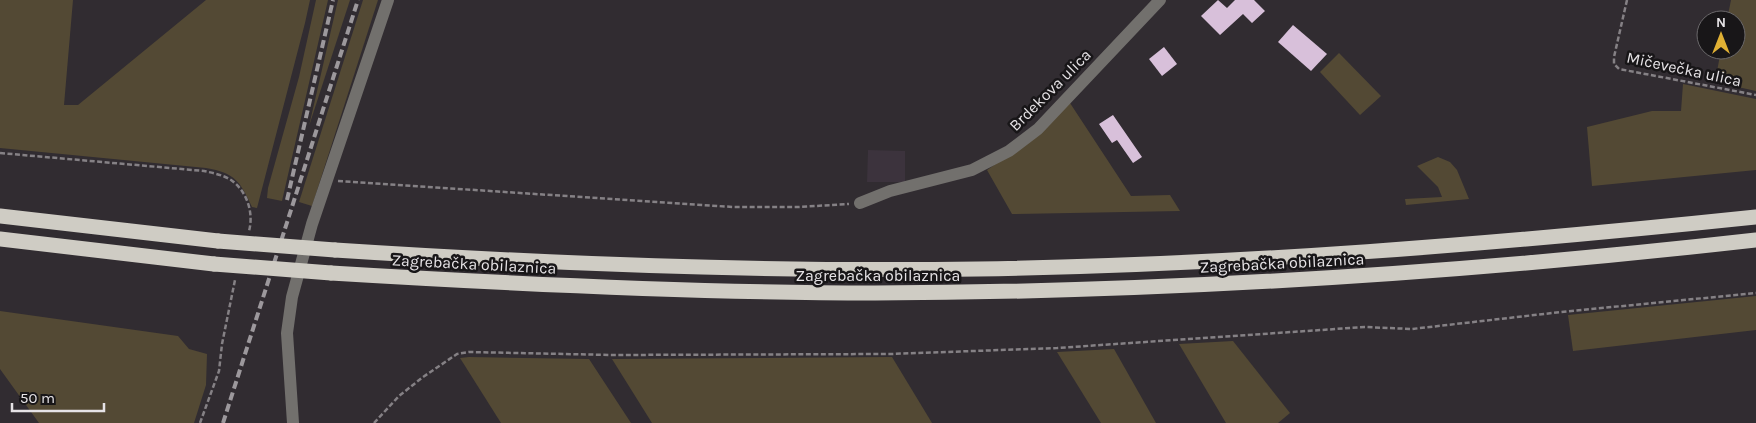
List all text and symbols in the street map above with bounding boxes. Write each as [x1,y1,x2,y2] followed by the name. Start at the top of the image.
[1696,10,1746,60] north arrow
[1716,14,1726,31] text: N
[1005,45,1095,135] street label: Brdekova ulica
[1625,48,1743,90] street label: Mičevečka ulica
[1199,249,1365,277] street label: Zagrebačka obilaznica
[391,250,557,278] street label: Zagrebačka obilaznica
[796,266,960,285] street label: Zagrebačka obilaznica
[12,380,105,412] scale bar
[20,389,55,407] text: 50 m

